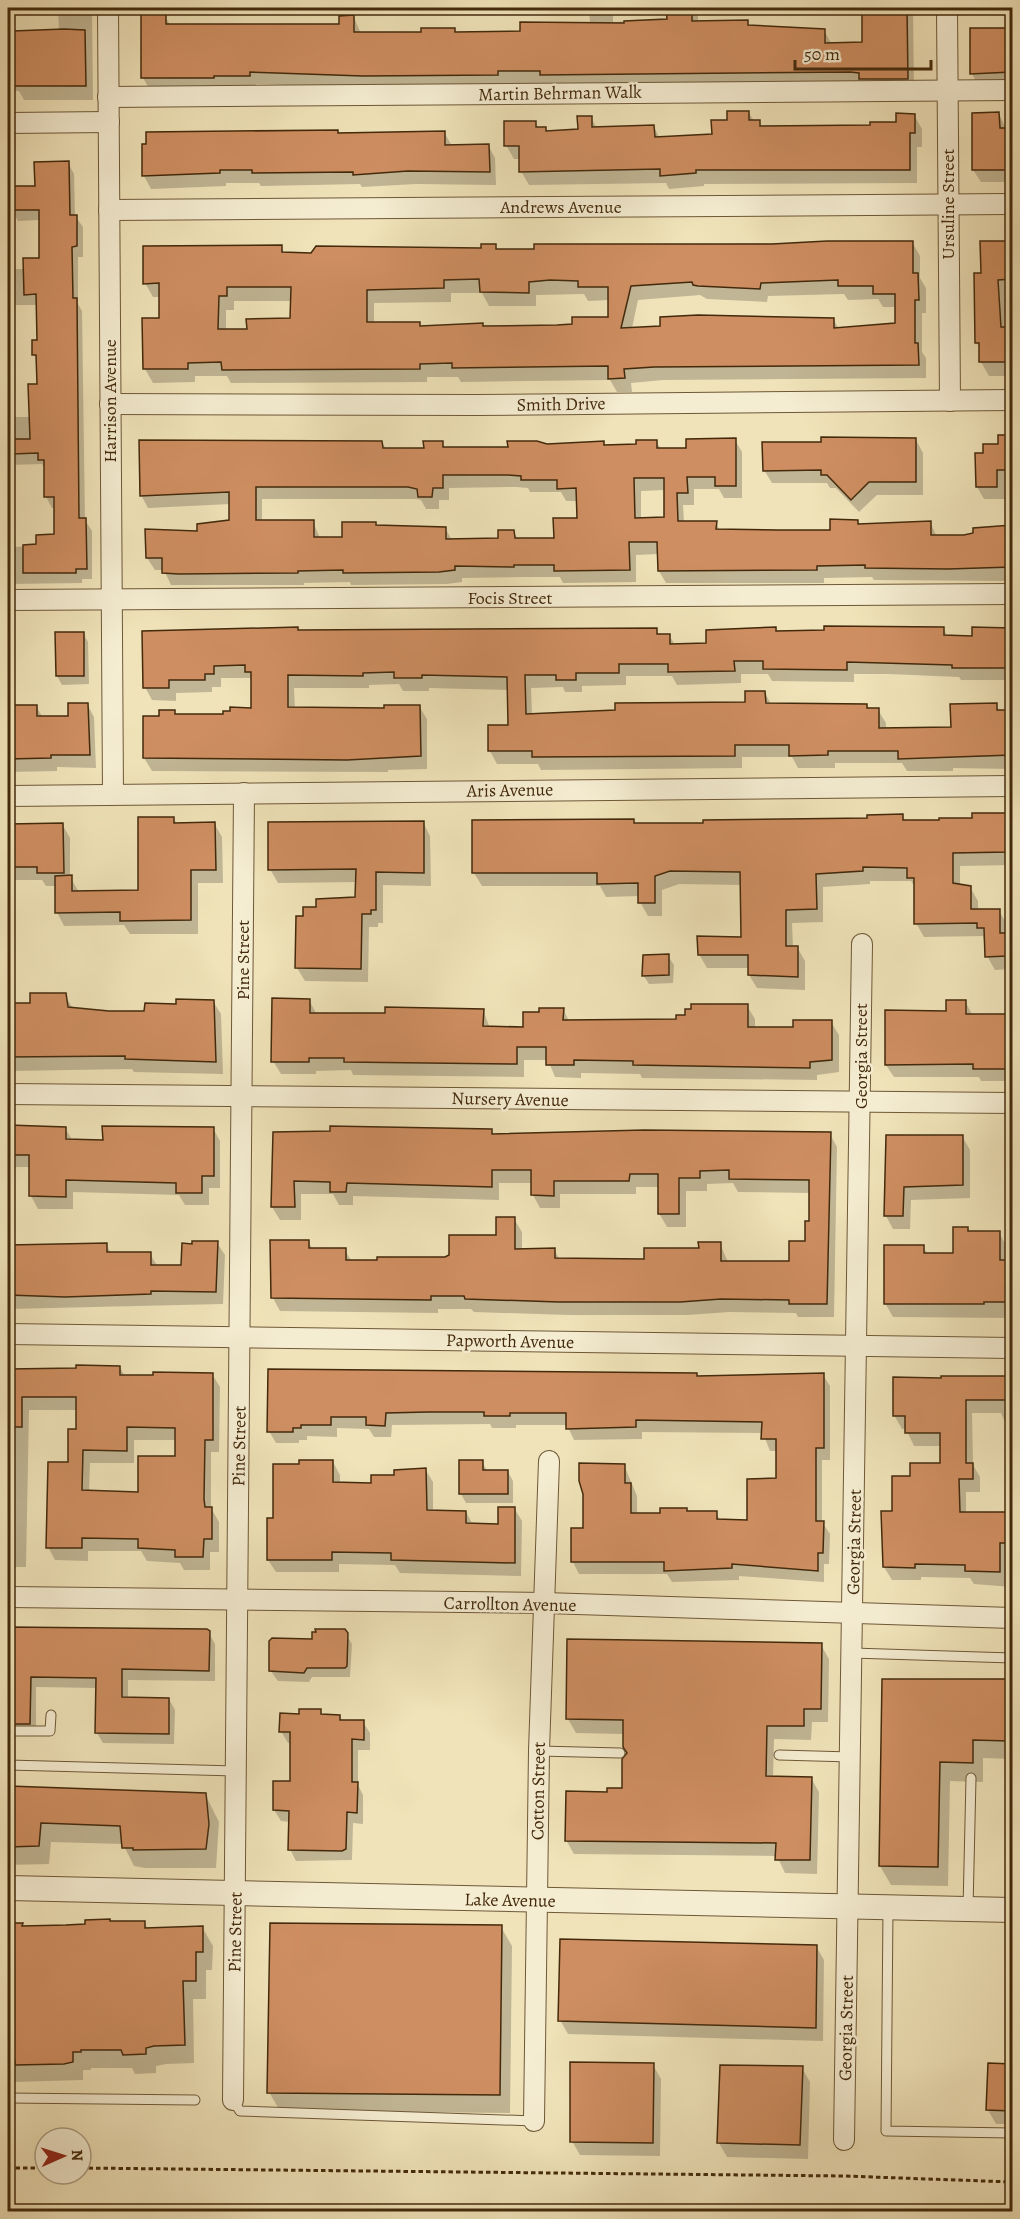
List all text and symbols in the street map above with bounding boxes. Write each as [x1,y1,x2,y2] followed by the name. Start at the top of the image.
[795,33,932,71] scale bar
[804,42,840,66] text: 50 m
[478,80,642,106] street label: Martin Behrman Walk
[936,148,960,260] street label: Ursuline Street
[499,195,622,219] street label: Andrews Avenue
[98,339,122,463] street label: Harrison Avenue
[516,391,606,417] street label: Smith Drive
[467,586,553,610] street label: Focis Street
[466,777,553,803] street label: Aris Avenue
[231,920,255,1000] street label: Pine Street
[849,1003,873,1109] street label: Georgia Street
[451,1086,569,1112] street label: Nursery Avenue
[446,1328,574,1354] street label: Papworth Avenue
[226,1405,252,1486] street label: Pine Street
[841,1489,867,1595] street label: Georgia Street
[443,1591,577,1617] street label: Carrollton Avenue
[525,1742,551,1840] street label: Cotton Street
[464,1887,556,1913] street label: Lake Avenue
[222,1891,248,1972] street label: Pine Street
[833,1975,859,2081] street label: Georgia Street
[33,2126,93,2186] north arrow
[66,2149,88,2162] text: N

